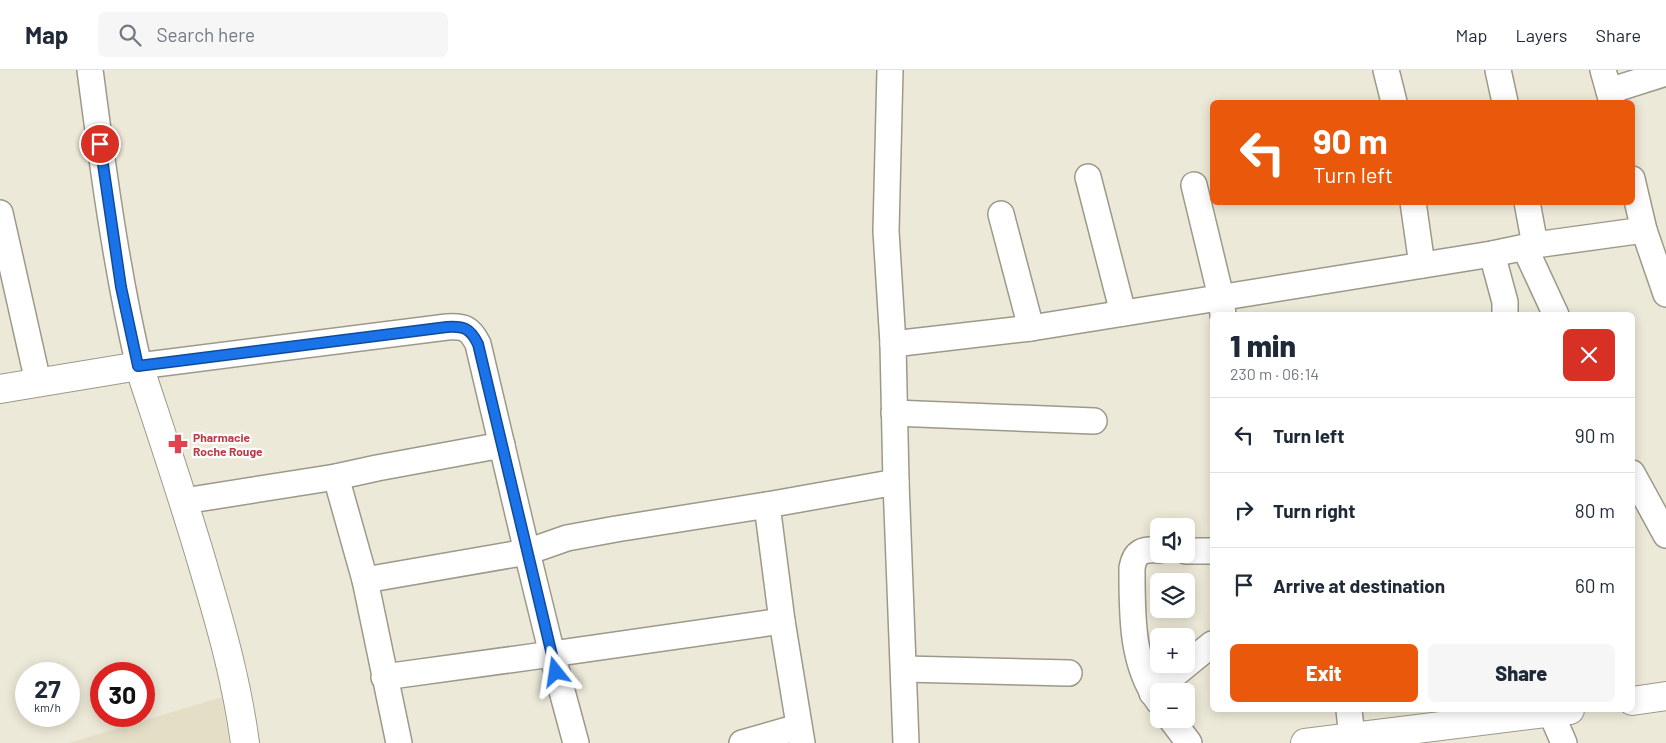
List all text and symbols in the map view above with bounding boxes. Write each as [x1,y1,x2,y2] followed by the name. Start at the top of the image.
[98,12,448,57] search box
[25,20,68,49] text: Map
[116,21,144,49] icon: search
[156,23,255,46] text: Search here
[1455,24,1487,46] text: Map
[1515,24,1568,46] text: Layers
[1596,24,1641,46] text: Share
[1313,119,1388,161] text: 90 m
[1230,120,1295,185] icon: left
[79,123,121,165] pin
[86,130,114,158] icon: arrive
[1313,161,1393,187] text: Turn left
[1230,327,1296,363] text: 1 min
[1563,329,1615,381] button: close
[1230,364,1319,383] text: 230 m · 06:14
[1230,421,1258,449] icon: left
[1273,424,1344,447] text: Turn left
[1575,424,1615,447] text: 90 m
[193,430,263,458] place label: Pharmacie Roche Rouge
[167,433,189,455] pharmacy icon: Pharmacie Roche Rouge
[1230,496,1258,524] icon: right
[1273,499,1355,522] text: Turn right
[1575,499,1615,522] text: 80 m
[1150,518,1195,728] map controls
[1150,518,1195,563] button: sound
[1230,571,1258,599] icon: arrive
[1150,573,1195,618] button: layers
[1273,574,1445,597] text: Arrive at destination
[1575,574,1615,597] text: 60 m
[1150,628,1195,673] button: +
[1230,644,1418,702] button: Exit
[1428,644,1615,702] button: Share
[529,645,581,697] position arrow
[90,662,155,727] speed limit sign: 30
[34,673,61,703] text: 27
[1150,683,1195,728] button: −
[34,700,61,714] text: km/h

